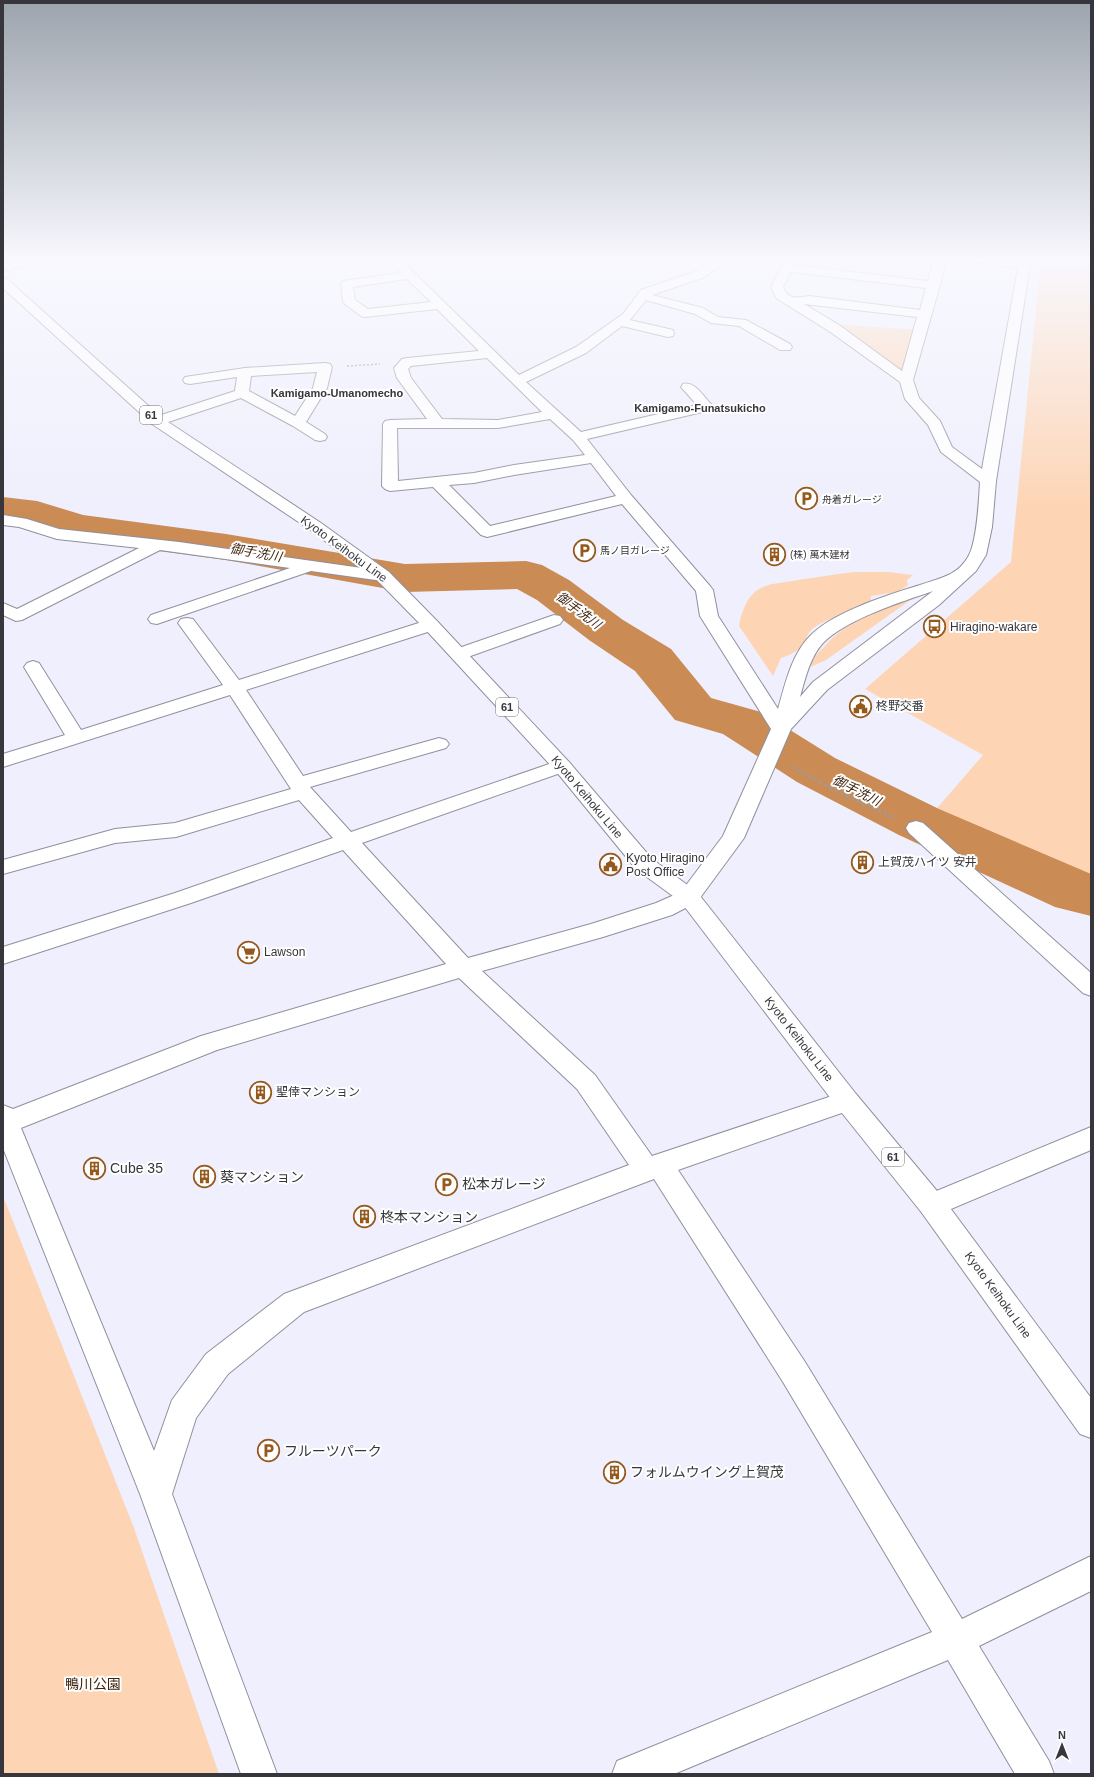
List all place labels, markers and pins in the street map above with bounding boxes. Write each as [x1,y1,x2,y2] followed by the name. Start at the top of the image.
[793,486,819,512] parking icon: 舟着ガレージ
[822,494,882,505] place label: 舟着ガレージ
[572,537,598,563] parking icon: 馬ノ目ガレージ
[762,541,788,567] building icon: (株) 萬木建材
[600,545,670,556] place label: 馬ノ目ガレージ
[790,549,849,560] place label: (株) 萬木建材
[922,614,948,640] bus stop icon: Hiragino-wakare
[950,620,1038,634] place label: Hiragino-wakare
[848,693,874,719] public building icon: 柊野交番
[876,699,924,713] place label: 柊野交番
[850,849,876,875] building icon: 上賀茂ハイツ 安井
[626,851,705,879] place label: Kyoto Hiragino Post Office
[597,852,623,878] public building icon: Kyoto Hiragino Post Office
[878,855,977,869] place label: 上賀茂ハイツ 安井
[235,939,261,965] supermarket icon: Lawson
[264,945,305,959] place label: Lawson
[248,1079,274,1105] building icon: 聖倖マンション
[276,1085,360,1099] place label: 聖倖マンション
[82,1155,108,1181] building icon: Cube 35
[110,1160,163,1176] place label: Cube 35
[192,1164,218,1190] building icon: 葵マンション
[220,1169,304,1185] place label: 葵マンション
[434,1171,460,1197] parking icon: 松本ガレージ
[462,1176,546,1192] place label: 松本ガレージ
[351,1204,377,1230] building icon: 柊本マンション
[380,1209,478,1225] place label: 柊本マンション
[256,1438,282,1464] parking icon: フルーツパーク
[284,1443,382,1459] place label: フルーツパーク
[602,1459,628,1485] building icon: フォルムウイング上賀茂
[630,1464,784,1480] place label: フォルムウイング上賀茂

